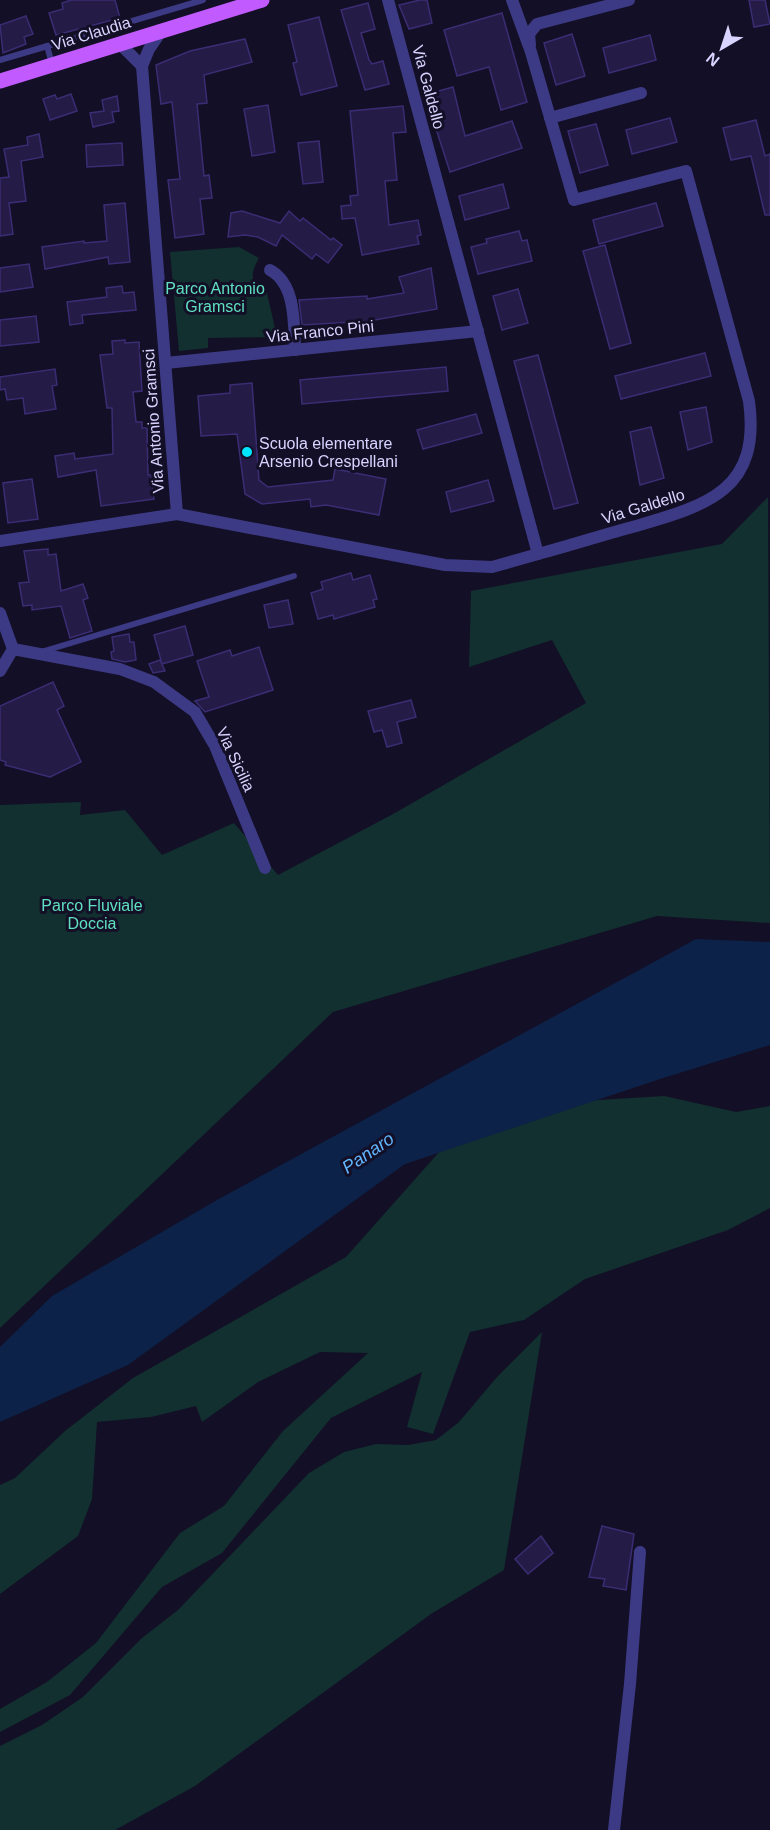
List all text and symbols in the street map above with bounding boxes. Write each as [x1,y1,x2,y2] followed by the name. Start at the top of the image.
[50,13,133,54] street label: Via Claudia
[692,18,752,78] north arrow
[409,43,448,131] street label: Via Galdello
[703,49,723,70] text: N
[165,280,265,315] park label: Parco Antonio Gramsci
[265,317,375,346] street label: Via Franco Pini
[140,348,167,494] street label: Via Antonio Gramsci
[259,435,398,470] place label: Scuola elementare Arsenio Crespellani
[240,445,254,459] marker: Scuola elementare Arsenio Crespellani
[600,486,687,527] street label: Via Galdello
[213,724,258,794] street label: Via Sicilia
[41,897,143,932] park label: Parco Fluviale Doccia
[338,1128,398,1178] water label: Panaro

